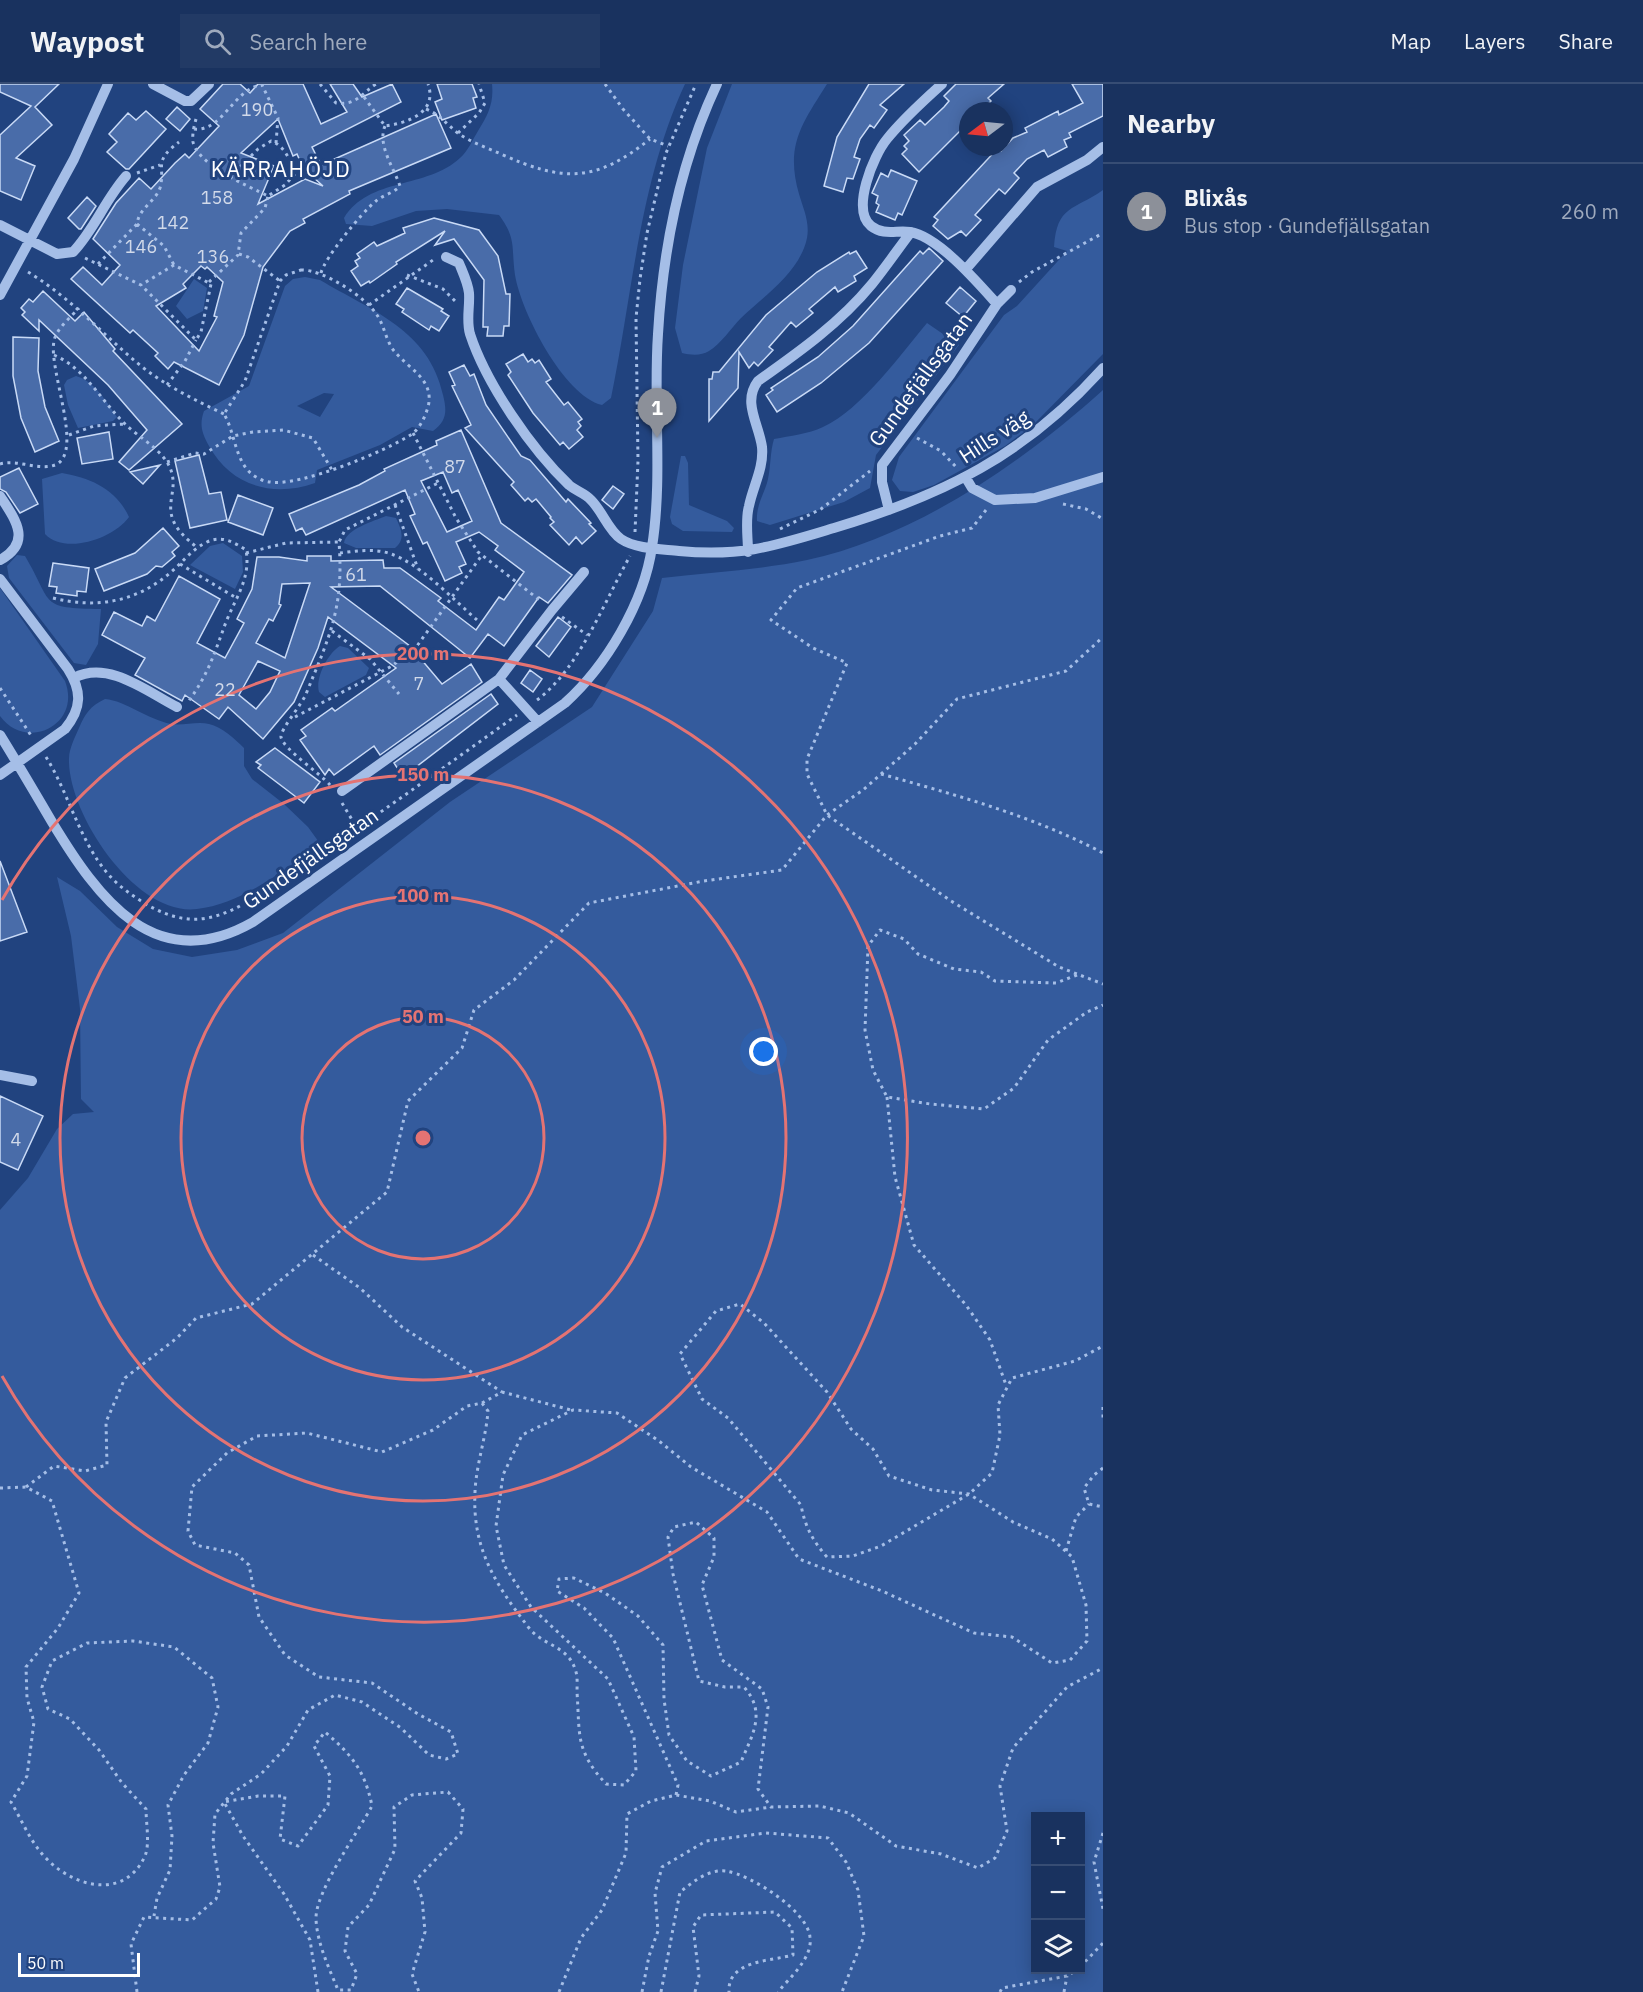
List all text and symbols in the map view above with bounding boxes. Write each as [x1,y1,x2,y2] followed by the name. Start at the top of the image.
[180,14,600,68] search box
[30,23,144,60] text: Waypost
[201,25,234,58] icon: search
[249,27,367,56] text: Search here
[1391,27,1431,55] text: Map
[1464,27,1526,55] text: Layers
[1559,27,1613,55] text: Share
[241,98,273,121] house number: 190
[959,102,1013,156] north arrow
[1127,106,1215,140] text: Nearby
[211,154,351,183] district label: KÄRRAHÖJD
[1184,183,1248,212] text: Blixås
[201,186,233,209] house number: 158
[1141,198,1153,225] text: 1
[1561,198,1619,225] text: 260 m
[157,211,189,234] house number: 142
[1184,212,1430,239] text: Bus stop · Gundefjällsgatan
[125,235,157,258] house number: 146
[197,245,229,268] house number: 136
[862,306,978,452] street label: Gundefjällsgatan
[638,388,676,438] pin: 1
[953,403,1035,469] street label: Hills väg
[444,455,466,478] house number: 87
[345,563,367,586] house number: 61
[397,642,449,665] text: 200 m
[414,672,424,695] house number: 7
[214,678,236,701] house number: 22
[397,763,449,786] text: 150 m
[237,801,383,915] street label: Gundefjällsgatan
[397,884,449,907] text: 100 m
[402,1005,444,1028] text: 50 m
[749,1037,778,1066] your location
[11,1128,22,1151] house number: 4
[413,1128,433,1148] centre of rings
[1031,1812,1085,1974] map controls
[1031,1812,1085,1866] button: +
[1031,1866,1085,1920] button: −
[1031,1920,1085,1974] button: layers
[18,1950,140,1978] scale bar
[27,1953,64,1973] text: 50 m

